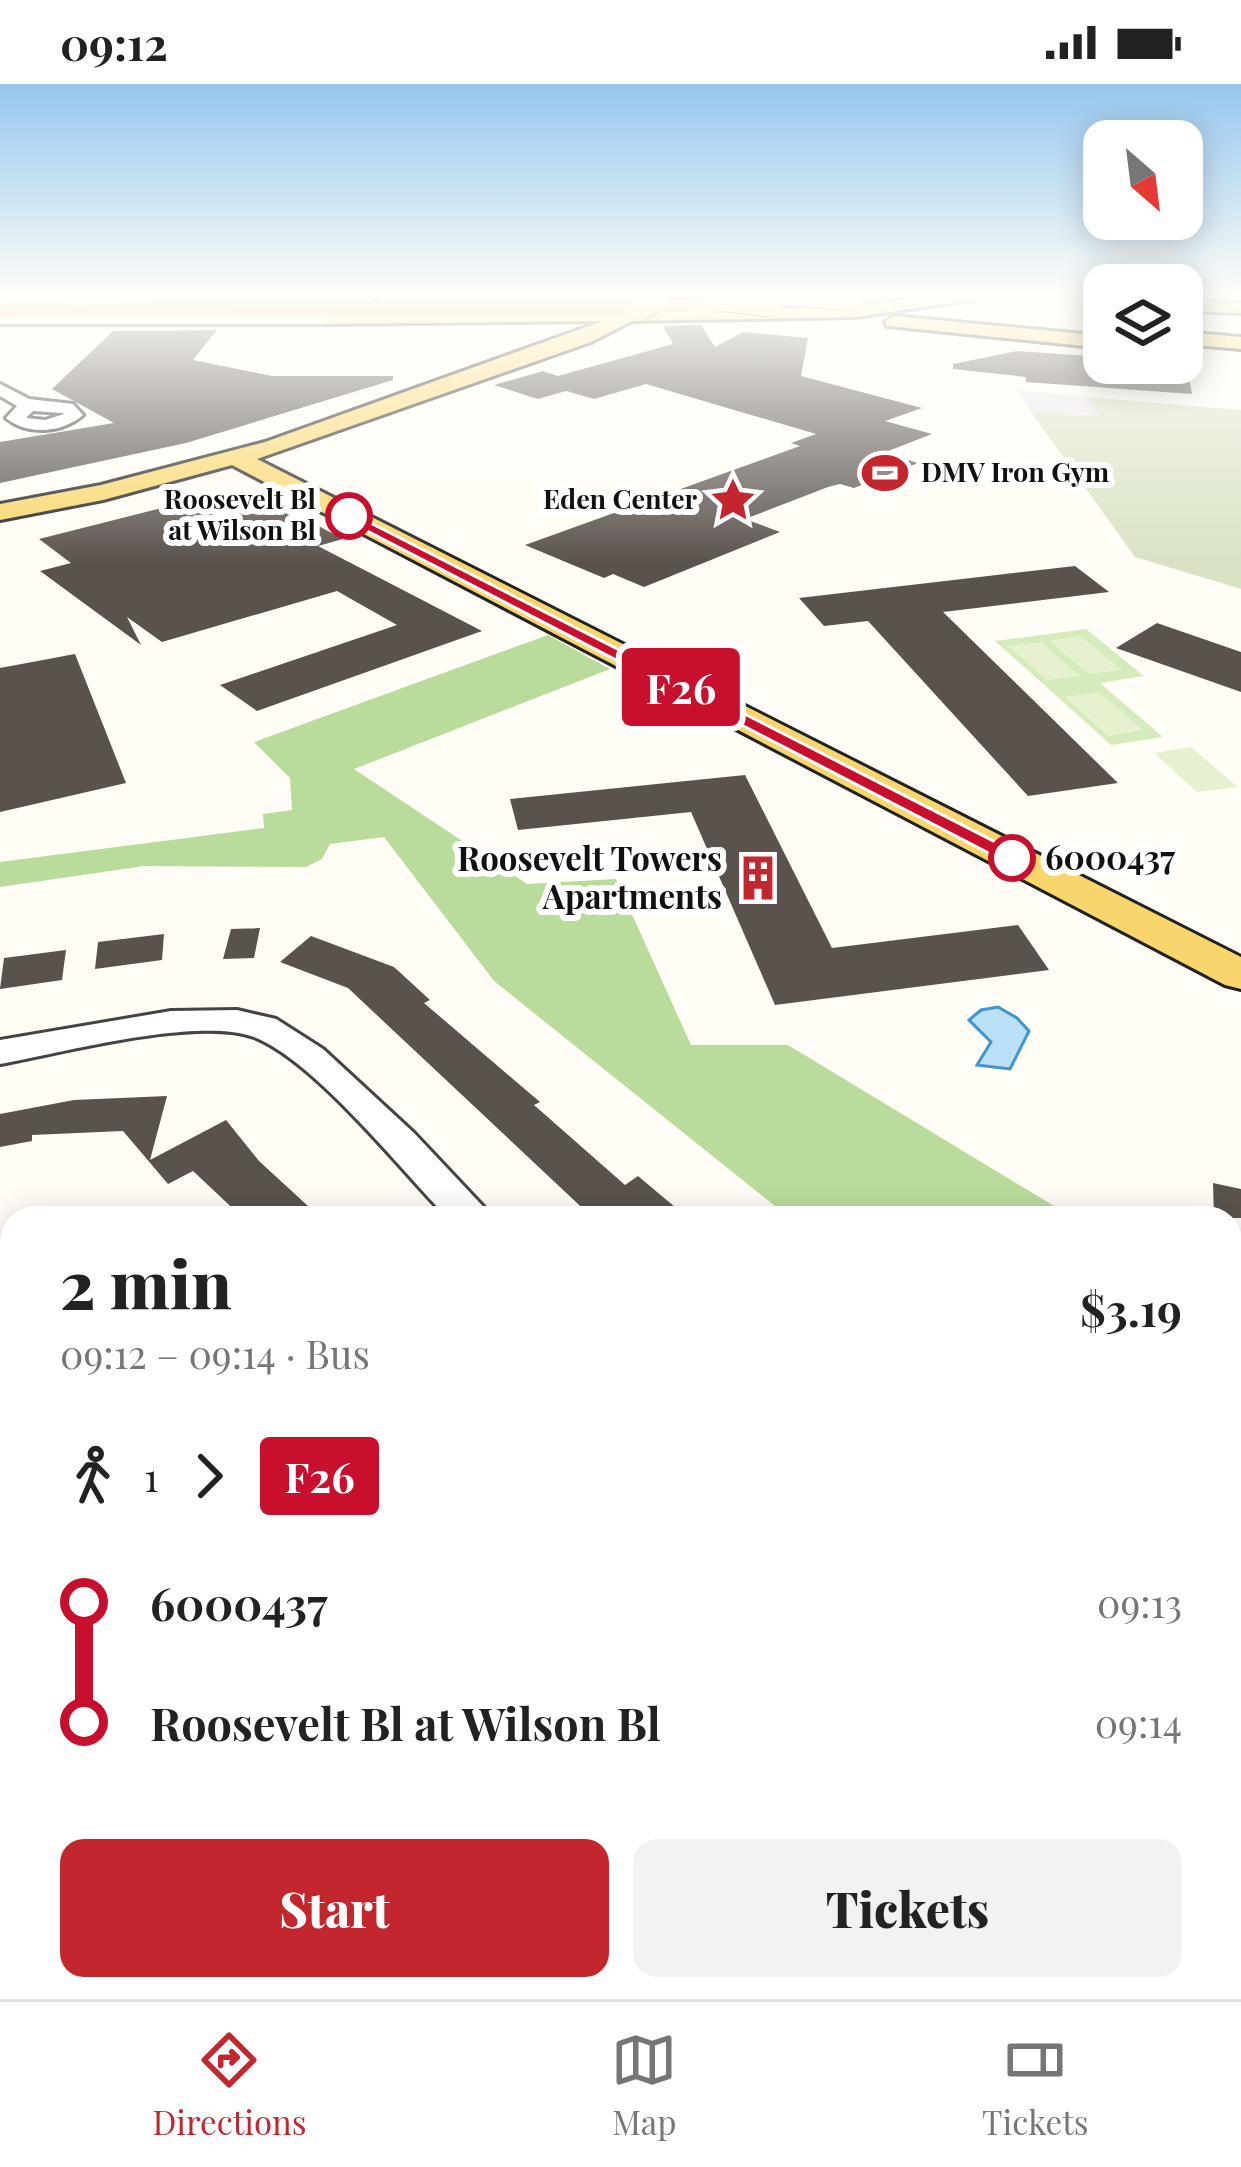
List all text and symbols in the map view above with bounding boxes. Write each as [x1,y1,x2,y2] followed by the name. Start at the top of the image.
[60,12,168,72] text: 09:12
[1083,120,1203,240] north arrow
[1083,120,1203,384] map controls
[1083,264,1203,384] button: layers
[860,448,910,498] sports icon: DMV Iron Gym
[921,453,1110,489] place label: DMV Iron Gym
[708,475,758,525] place icon: Eden Center
[164,480,316,547] place label: Roosevelt Bl at Wilson Bl
[543,480,697,516] place label: Eden Center
[327,494,371,538] marker: Roosevelt Bl at Wilson Bl
[612,648,750,726] line badge: F26
[646,659,716,715] text: F26
[1045,834,1175,878] place label: 6000437
[457,835,722,917] place label: Roosevelt Towers Apartments
[990,836,1034,880] marker: 6000437
[733,853,783,903] building icon: Roosevelt Towers Apartments
[60,1238,232,1326] text: 2 min
[1080,1278,1182,1338] text: $3.19
[60,1327,370,1379] text: 09:12 – 09:14 · Bus
[60,1443,126,1509] icon: walk
[176,1443,242,1509] icon: forward
[284,1448,355,1504] text: F26
[144,1450,158,1502] text: 1
[150,1572,327,1632] text: 6000437
[1097,1576,1182,1628] text: 09:13
[150,1692,661,1752] text: Roosevelt Bl at Wilson Bl
[1095,1696,1182,1748] text: 09:14
[60,1839,609,1977] button: Start
[633,1839,1182,1977] button: Tickets
[152,2027,307,2143] tab: Directions
[611,2027,677,2143] tab: Map
[982,2027,1089,2143] tab: Tickets

